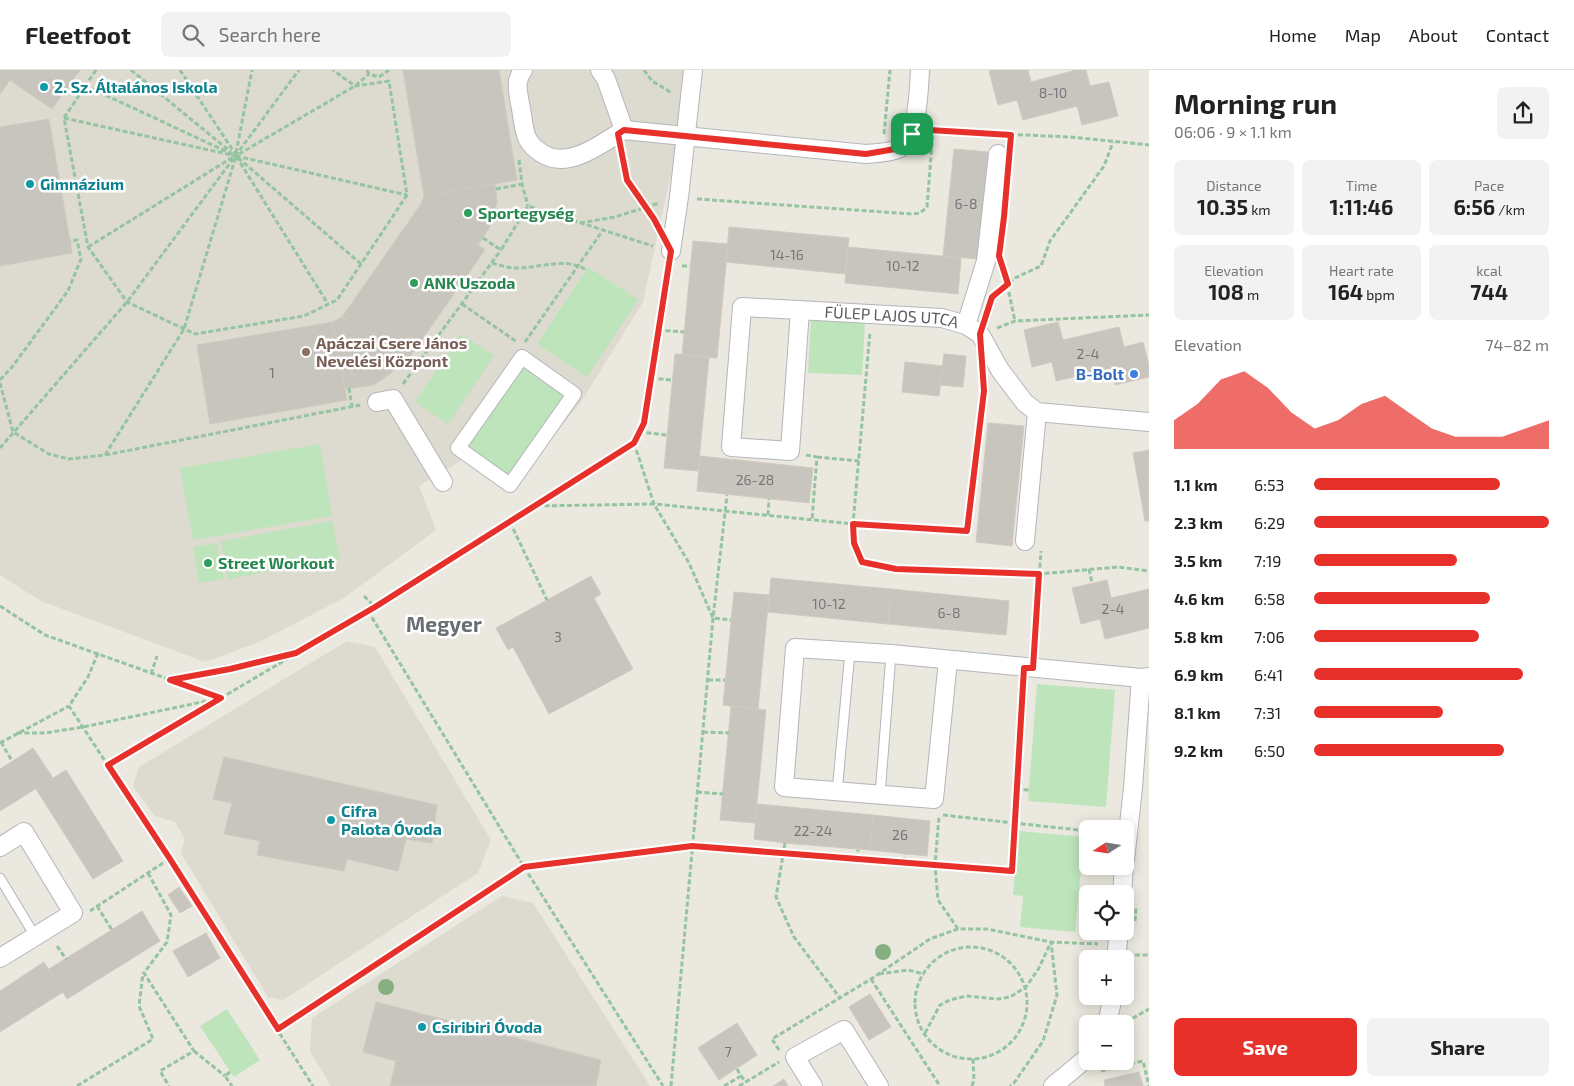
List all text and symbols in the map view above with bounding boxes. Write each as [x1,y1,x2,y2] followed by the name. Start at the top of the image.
[161,12,511,57] search box
[25,20,131,49] text: Fleetfoot
[179,21,207,49] icon: search
[219,23,321,46] text: Search here
[1269,24,1317,46] text: Home
[1345,24,1381,46] text: Map
[1409,24,1458,46] text: About
[1486,24,1549,46] text: Contact
[54,77,218,96] place label: 2. Sz. Általános Iskola
[38,81,50,93] marker: 2. Sz. Általános Iskola
[1039,84,1067,101] house number: 8-10
[1174,86,1337,120] text: Morning run
[1497,87,1549,139] button: share
[891,113,933,155] pin
[898,120,926,148] icon: arrive
[1174,122,1292,141] text: 06:06 · 9 × 1.1 km
[40,174,124,193] place label: Gimnázium
[1206,177,1261,194] text: Distance
[1346,177,1377,194] text: Time
[1474,177,1504,194] text: Pace
[24,178,36,190] marker: Gimnázium
[1197,194,1248,219] text: 10.35
[1330,194,1393,219] text: 1:11:46
[1453,194,1495,219] text: 6:56
[955,195,977,212] house number: 6-8
[1248,201,1271,218] text: km
[1495,201,1525,218] text: /km
[478,203,575,223] place label: Sportegység
[462,207,474,219] marker: Sportegység
[770,246,804,263] house number: 14-16
[886,257,920,274] house number: 10-12
[1204,262,1264,279] text: Elevation
[1329,262,1394,279] text: Heart rate
[1476,262,1502,279] text: kcal
[424,273,515,292] place label: ANK Uszoda
[408,277,420,289] marker: ANK Uszoda
[1208,279,1244,304] text: 108
[1328,279,1363,304] text: 164
[1470,279,1508,304] text: 744
[1244,286,1259,303] text: m
[1363,286,1395,303] text: bpm
[824,302,961,331] street label: FÜLEP LAJOS UTCA
[316,333,467,370] place label: Apáczai Csere János Nevelési Központ
[1174,335,1242,354] text: Elevation
[1485,335,1549,354] text: 74–82 m
[1077,345,1099,362] house number: 2-4
[300,346,312,358] marker: Apáczai Csere János Nevelési Központ
[269,364,275,381] house number: 1
[1076,364,1124,383] place label: B-Bolt
[1128,368,1140,380] marker: B-Bolt
[736,471,774,488] house number: 26-28
[1174,475,1218,494] text: 1.1 km
[1254,475,1284,494] text: 6:53
[1174,513,1223,532] text: 2.3 km
[1254,513,1285,532] text: 6:29
[1174,551,1222,570] text: 3.5 km
[1254,551,1282,570] text: 7:19
[218,553,335,572] place label: Street Workout
[202,557,214,569] marker: Street Workout
[1174,589,1224,608] text: 4.6 km
[1254,589,1285,608] text: 6:58
[812,595,846,612] house number: 10-12
[1102,600,1124,617] house number: 2-4
[938,604,960,621] house number: 6-8
[406,611,482,637] district label: Megyer
[1174,627,1223,646] text: 5.8 km
[1254,627,1285,646] text: 7:06
[554,628,562,645] house number: 3
[1174,665,1223,684] text: 6.9 km
[1254,665,1283,684] text: 6:41
[1174,703,1221,722] text: 8.1 km
[1254,703,1281,722] text: 7:31
[1174,741,1223,760] text: 9.2 km
[1254,741,1285,760] text: 6:50
[341,801,442,838] place label: Cifra Palota Óvoda
[325,814,337,826] marker: Cifra Palota Óvoda
[1079,820,1134,875] north arrow
[1079,820,1134,1070] map controls
[794,822,832,839] house number: 22-24
[892,826,908,843] house number: 26
[1079,885,1134,940] button: locate
[1079,950,1134,1005] button: +
[1079,1015,1134,1070] button: −
[432,1017,542,1036] place label: Csiribiri Óvoda
[1174,1018,1357,1076] button: Save
[1367,1018,1549,1076] button: Share
[416,1021,428,1033] marker: Csiribiri Óvoda
[724,1043,732,1060] house number: 7

